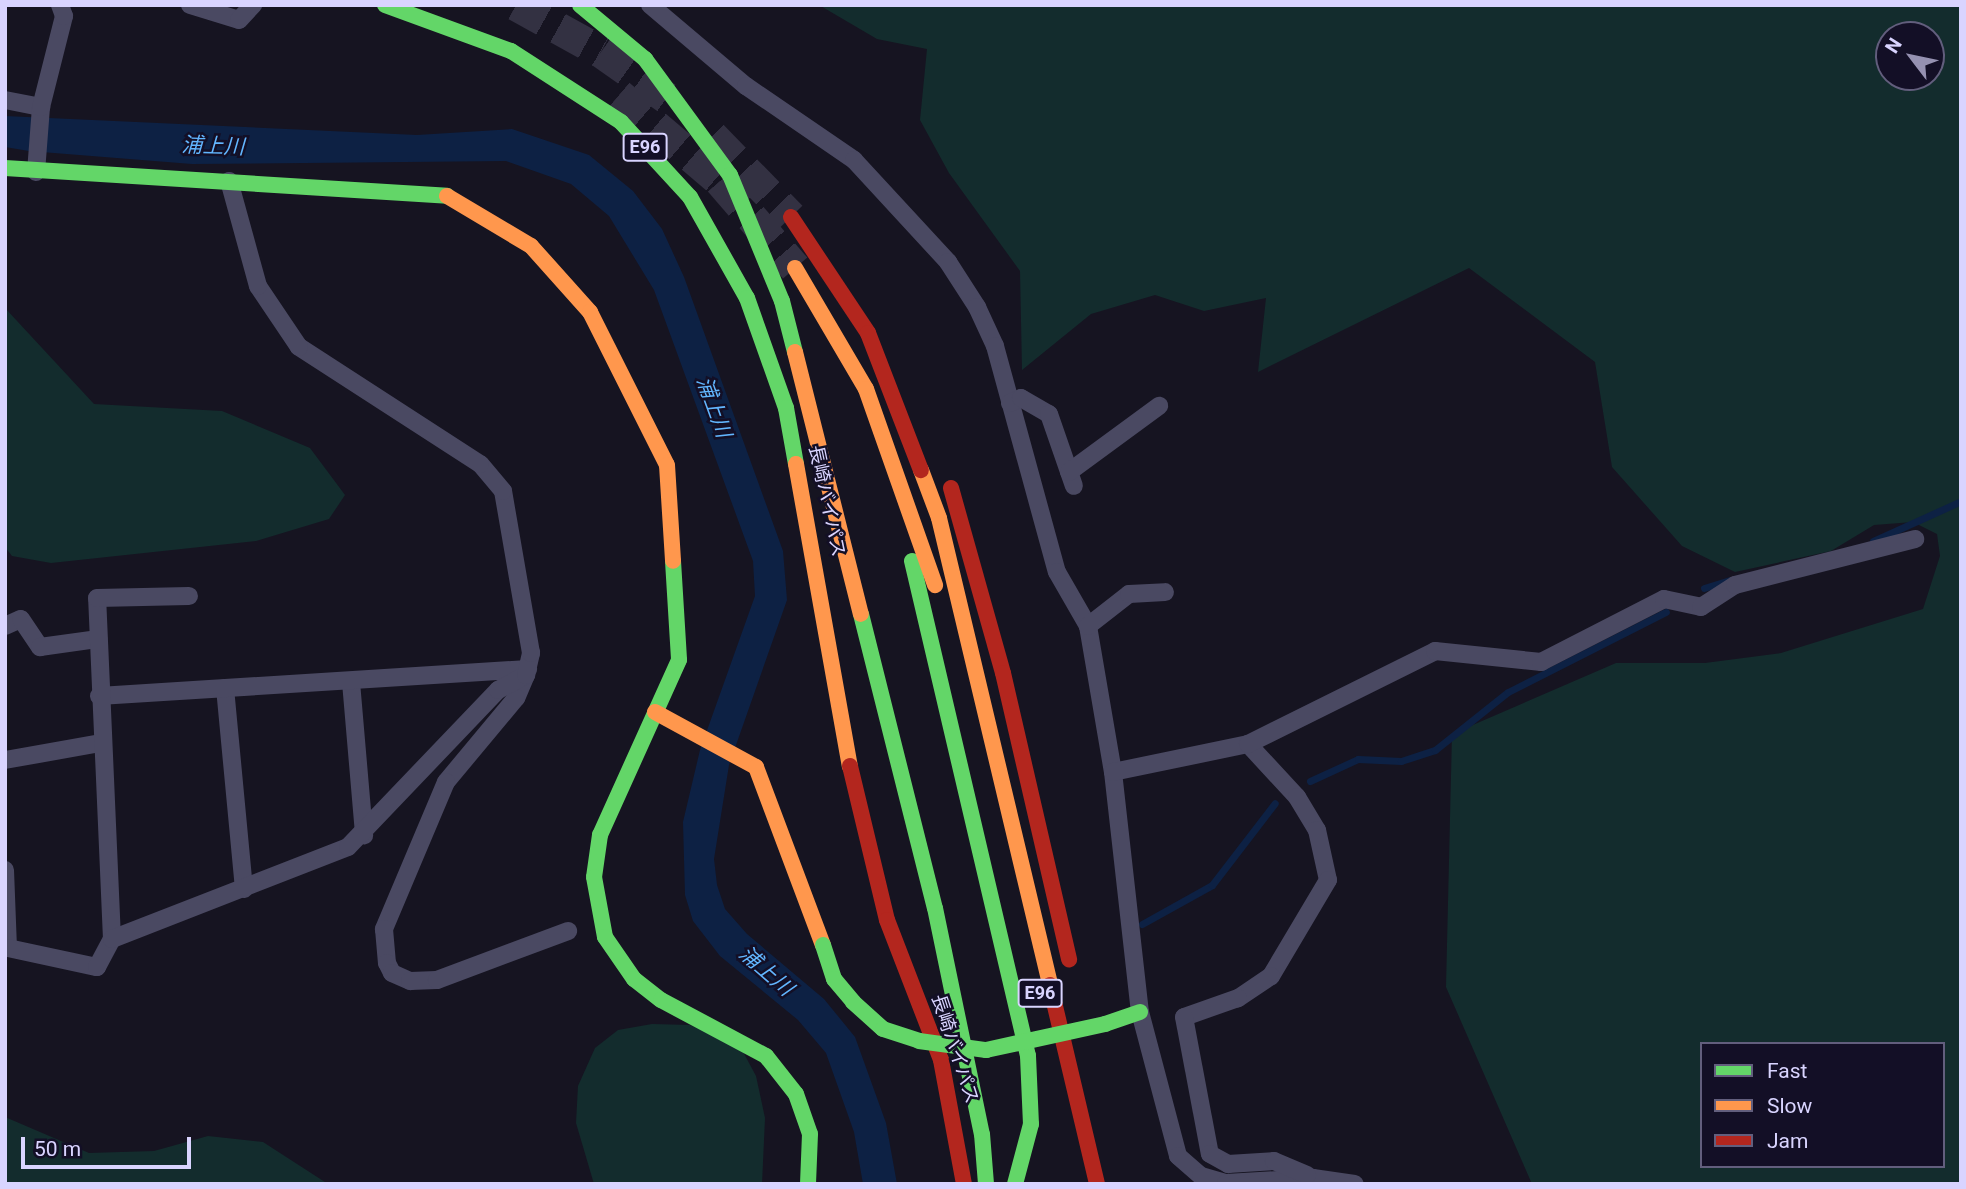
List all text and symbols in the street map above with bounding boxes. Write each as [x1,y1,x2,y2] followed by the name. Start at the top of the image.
[1875,21,1945,91] north arrow
[1880,34,1907,57] text: N
[181,132,245,160] water label: 浦上川
[622,132,668,162] road number: E96
[691,373,737,441] water label: 浦上川
[804,443,850,559] street label: 長崎バイパス
[734,941,798,1001] water label: 浦上川
[1017,978,1063,1008] road number: E96
[927,991,983,1107] street label: 長崎バイパス
[1700,1042,1945,1168] legend
[1767,1059,1807,1083] text: Fast
[1767,1094,1812,1118] text: Slow
[24,1122,194,1166] scale bar
[1767,1129,1808,1153] text: Jam
[34,1137,81,1161] text: 50 m

